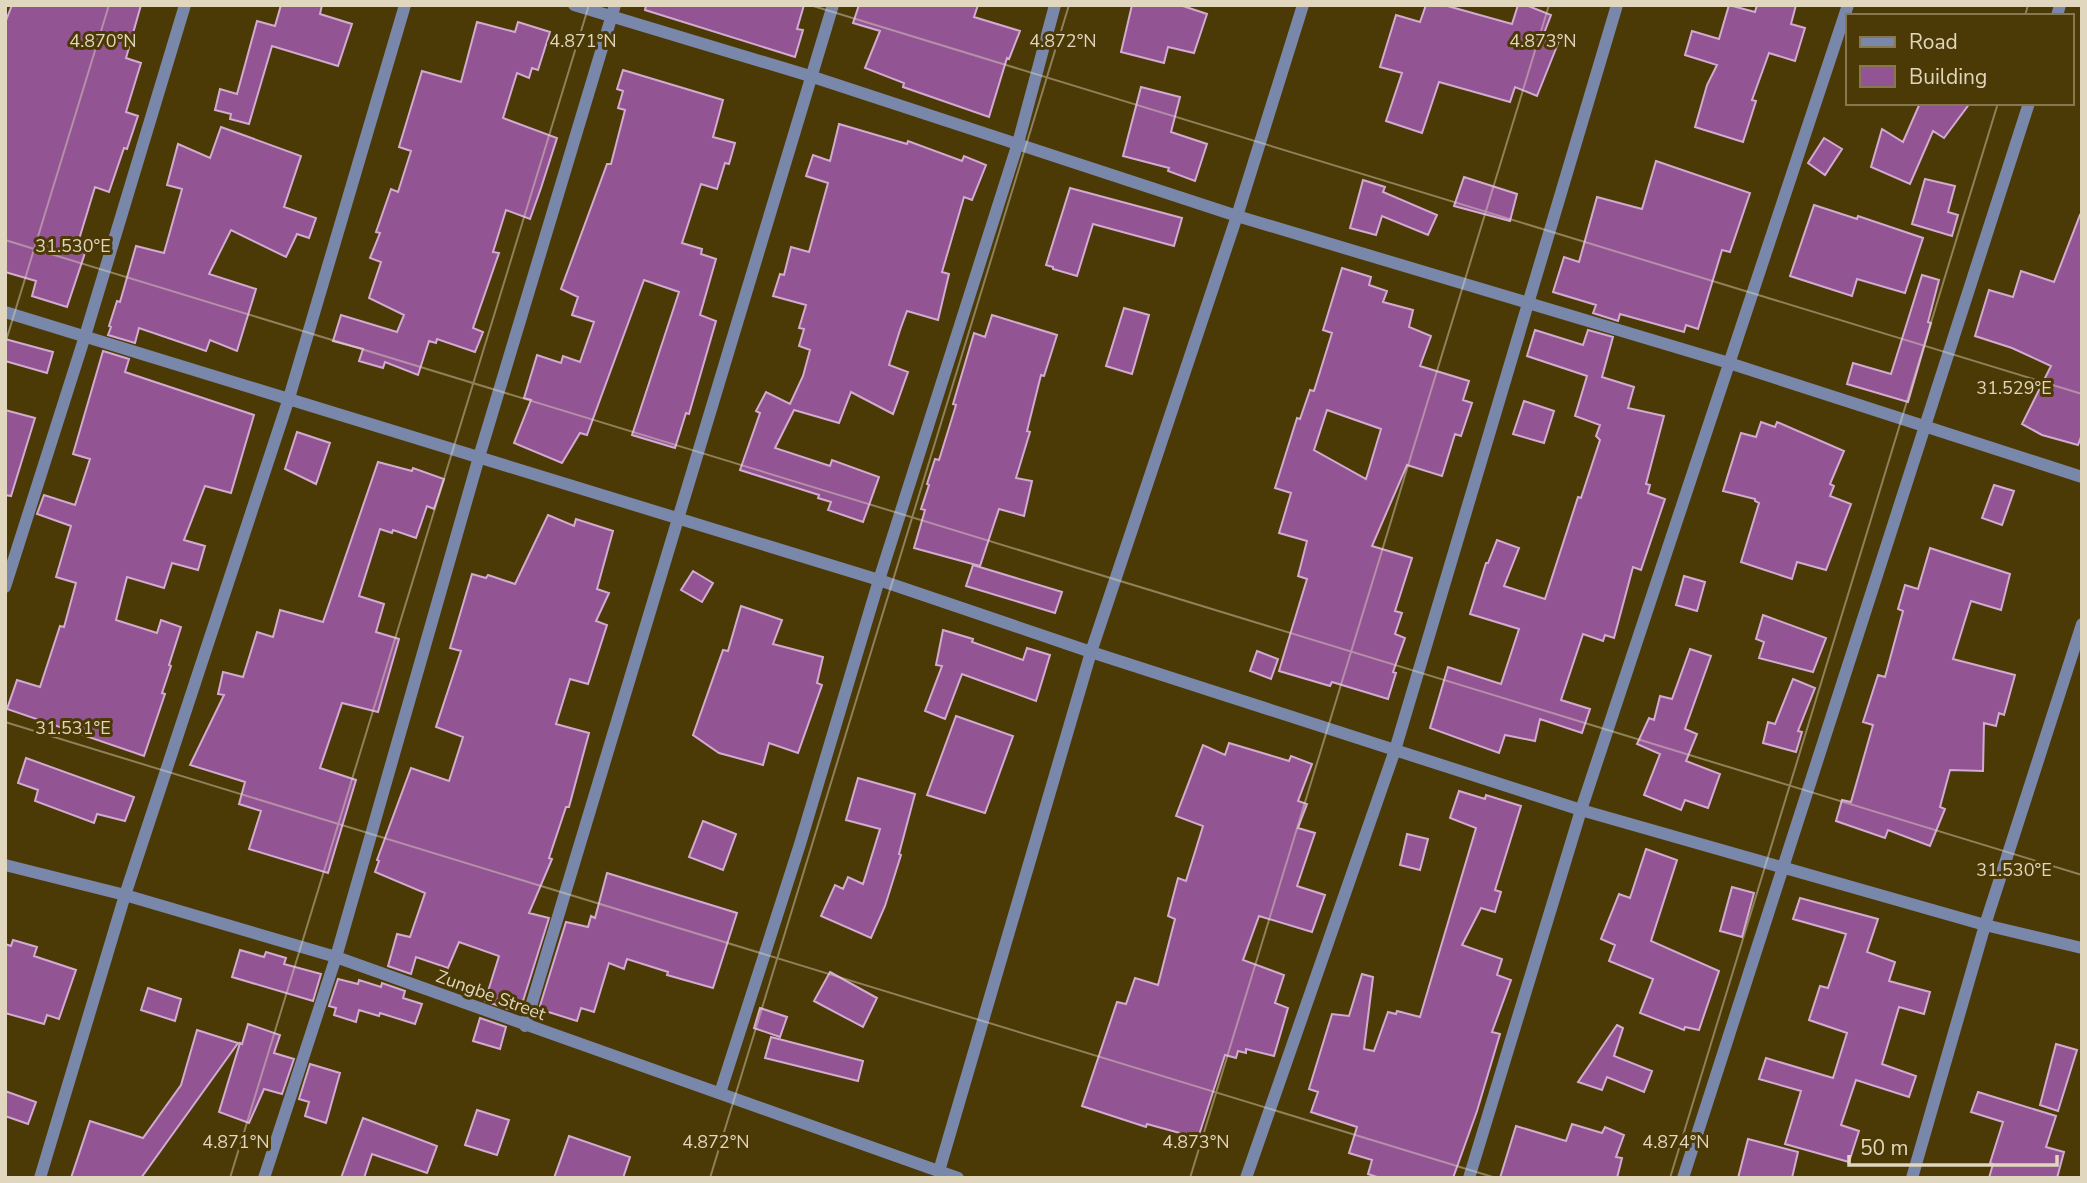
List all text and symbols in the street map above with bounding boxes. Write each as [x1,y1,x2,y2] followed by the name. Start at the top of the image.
[1846,14,2073,105] legend
[1909,28,1958,56] text: Road
[69,29,137,53] text: 4.870°N
[549,29,617,53] text: 4.871°N
[1029,29,1097,53] text: 4.872°N
[1509,29,1577,53] text: 4.873°N
[1909,63,1987,91] text: Building
[35,234,111,258] text: 31.530°E
[1976,376,2052,400] text: 31.529°E
[35,716,111,740] text: 31.531°E
[1976,858,2052,882] text: 31.530°E
[433,964,550,1026] street label: Zungbe Street
[1849,1124,2057,1168] scale bar
[202,1130,270,1154] text: 4.871°N
[682,1130,750,1154] text: 4.872°N
[1162,1130,1230,1154] text: 4.873°N
[1642,1130,1710,1154] text: 4.874°N
[1860,1134,1909,1162] text: 50 m

